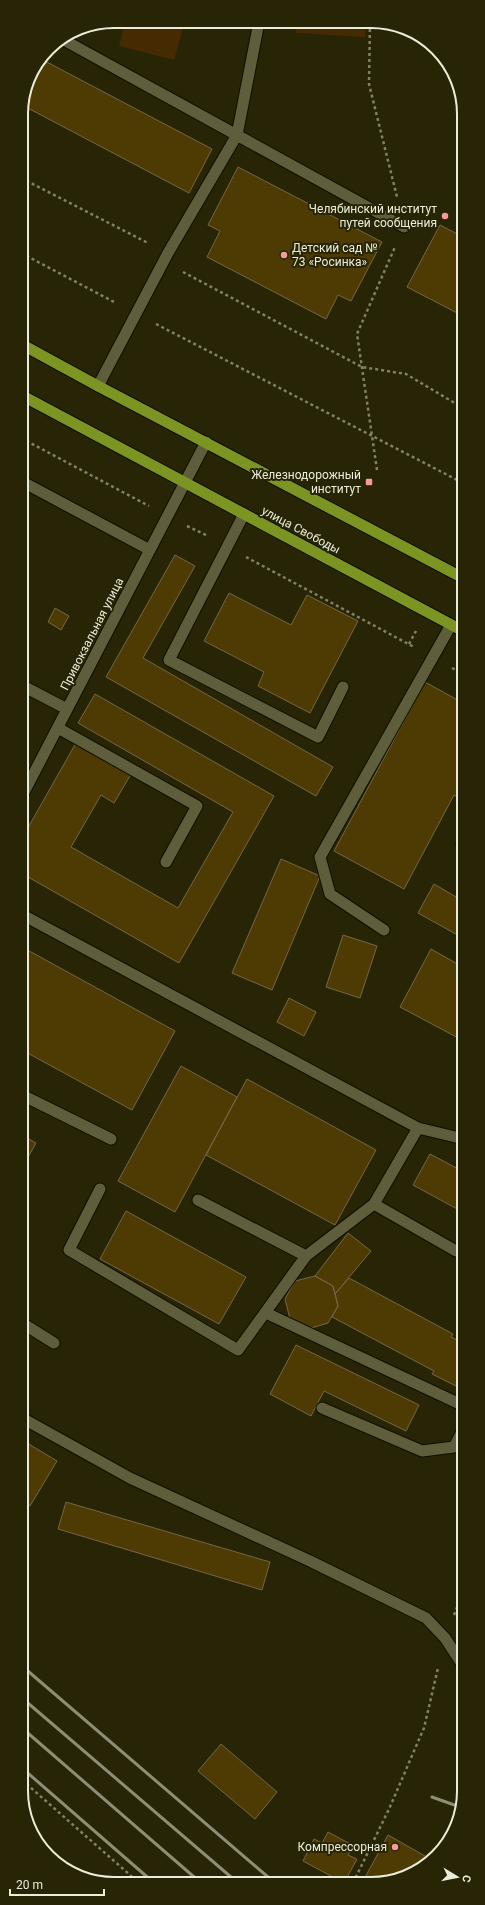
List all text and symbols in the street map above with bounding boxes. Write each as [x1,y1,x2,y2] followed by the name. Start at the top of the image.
[309,202,437,230] place label: Челябинский институт путей сообщения
[440,211,450,221] marker: Челябинский институт путей сообщения
[292,241,378,269] place label: Детский сад № 73 «Росинка»
[279,250,289,260] marker: Детский сад № 73 «Росинка»
[251,468,361,496] place label: Железнодорожный институт
[364,477,374,487] marker: Железнодорожный институт
[259,503,343,557] street label: улица Свободы
[58,575,126,693] street label: Привокзальная улица
[297,1840,387,1854] place label: Компрессорная
[390,1842,400,1852] marker: Компрессорная
[437,1857,477,1897] north arrow
[10,1871,104,1897] scale bar
[459,1874,473,1883] text: С
[16,1878,43,1892] text: 20 m

